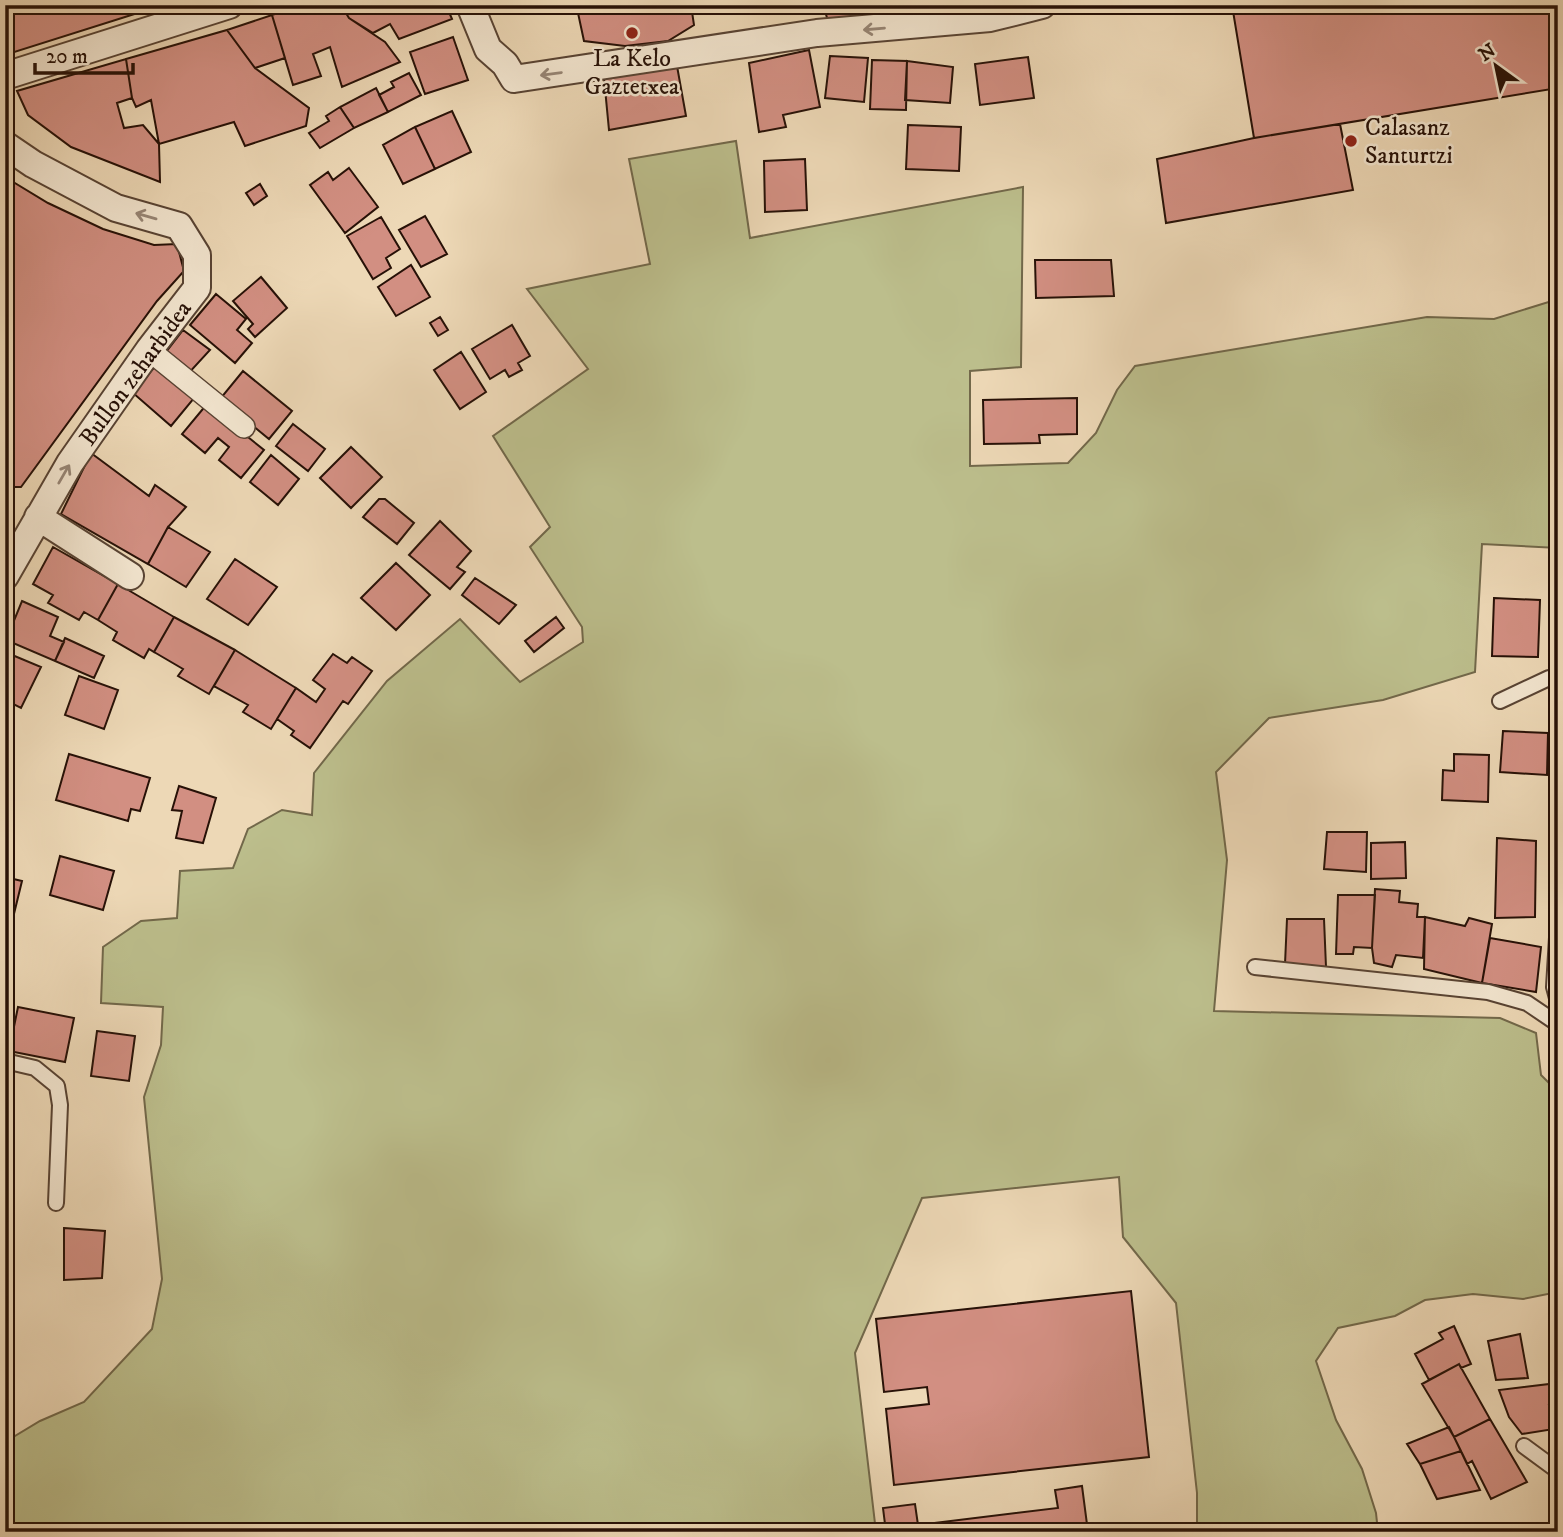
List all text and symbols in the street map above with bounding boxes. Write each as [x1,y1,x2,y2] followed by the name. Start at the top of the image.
[863,23,885,36] one-way arrow
[624,25,640,41] marker: La Kelo Gaztetxea
[35,32,133,76] scale bar
[1462,32,1532,102] north arrow
[1475,39,1501,67] text: N
[46,44,88,70] text: 20 m
[585,44,680,102] place label: La Kelo Gaztetxea
[540,68,563,81] one-way arrow
[1365,113,1453,171] place label: Calasanz Santurtzi
[1343,133,1359,149] marker: Calasanz Santurtzi
[135,209,157,222] one-way arrow
[73,295,199,452] street label: Bullon zeharbidea
[57,464,71,484] one-way arrow

